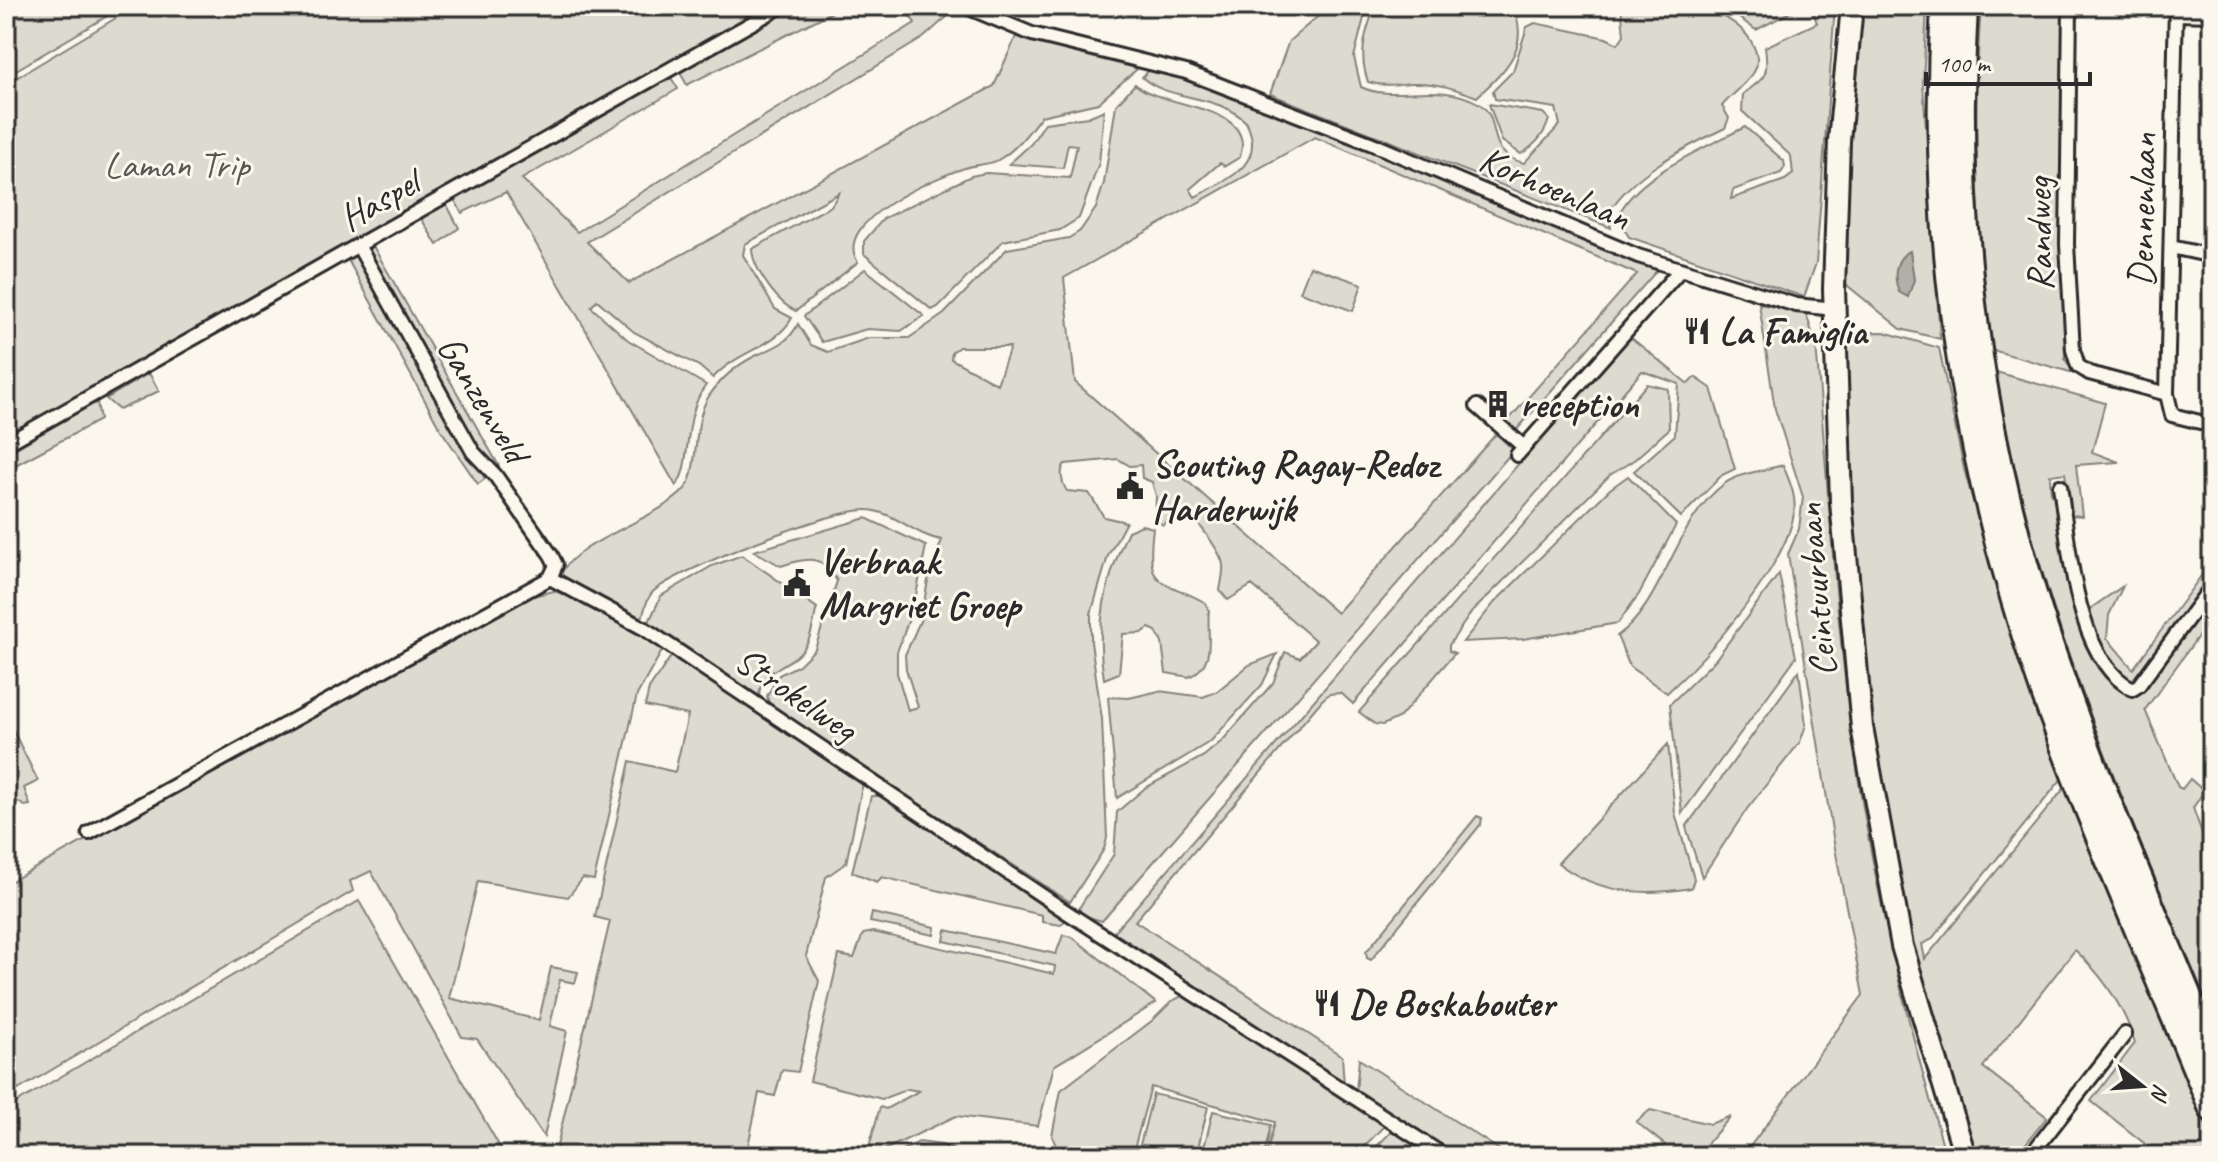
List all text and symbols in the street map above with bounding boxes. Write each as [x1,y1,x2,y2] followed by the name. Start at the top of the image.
[1926,36,2090,86] scale bar
[1938,49,1992,79] text: 100 m
[2117,132,2167,287] street label: Dennenlaan
[1472,135,1638,241] street label: Korhoenlaan
[104,141,251,188] park label: Laman Trip
[331,155,433,241] street label: Haspel
[2014,175,2063,291] street label: Randweg
[1719,308,1870,355] place label: La Famiglia
[1682,316,1712,346] restaurant icon: La Famiglia
[427,327,542,475] street label: Ganzenveld
[1520,381,1640,428] place label: reception
[1483,389,1513,419] building icon: reception
[1152,441,1442,532] place label: Scouting Ragay-Redoz Harderwijk
[1115,471,1145,501] public building icon: Scouting Ragay-Redoz Harderwijk
[1785,501,1847,678] street label: Ceintuurbaan
[819,538,1023,629] place label: Verbraak Margriet Groep
[782,568,812,598] public building icon: Verbraak Margriet Groep
[726,636,868,753] street label: Strokelweg
[1349,980,1559,1027] place label: De Boskabouter
[1312,988,1342,1018] restaurant icon: De Boskabouter
[2102,1046,2182,1126] north arrow
[2144,1081,2176,1105] text: N

